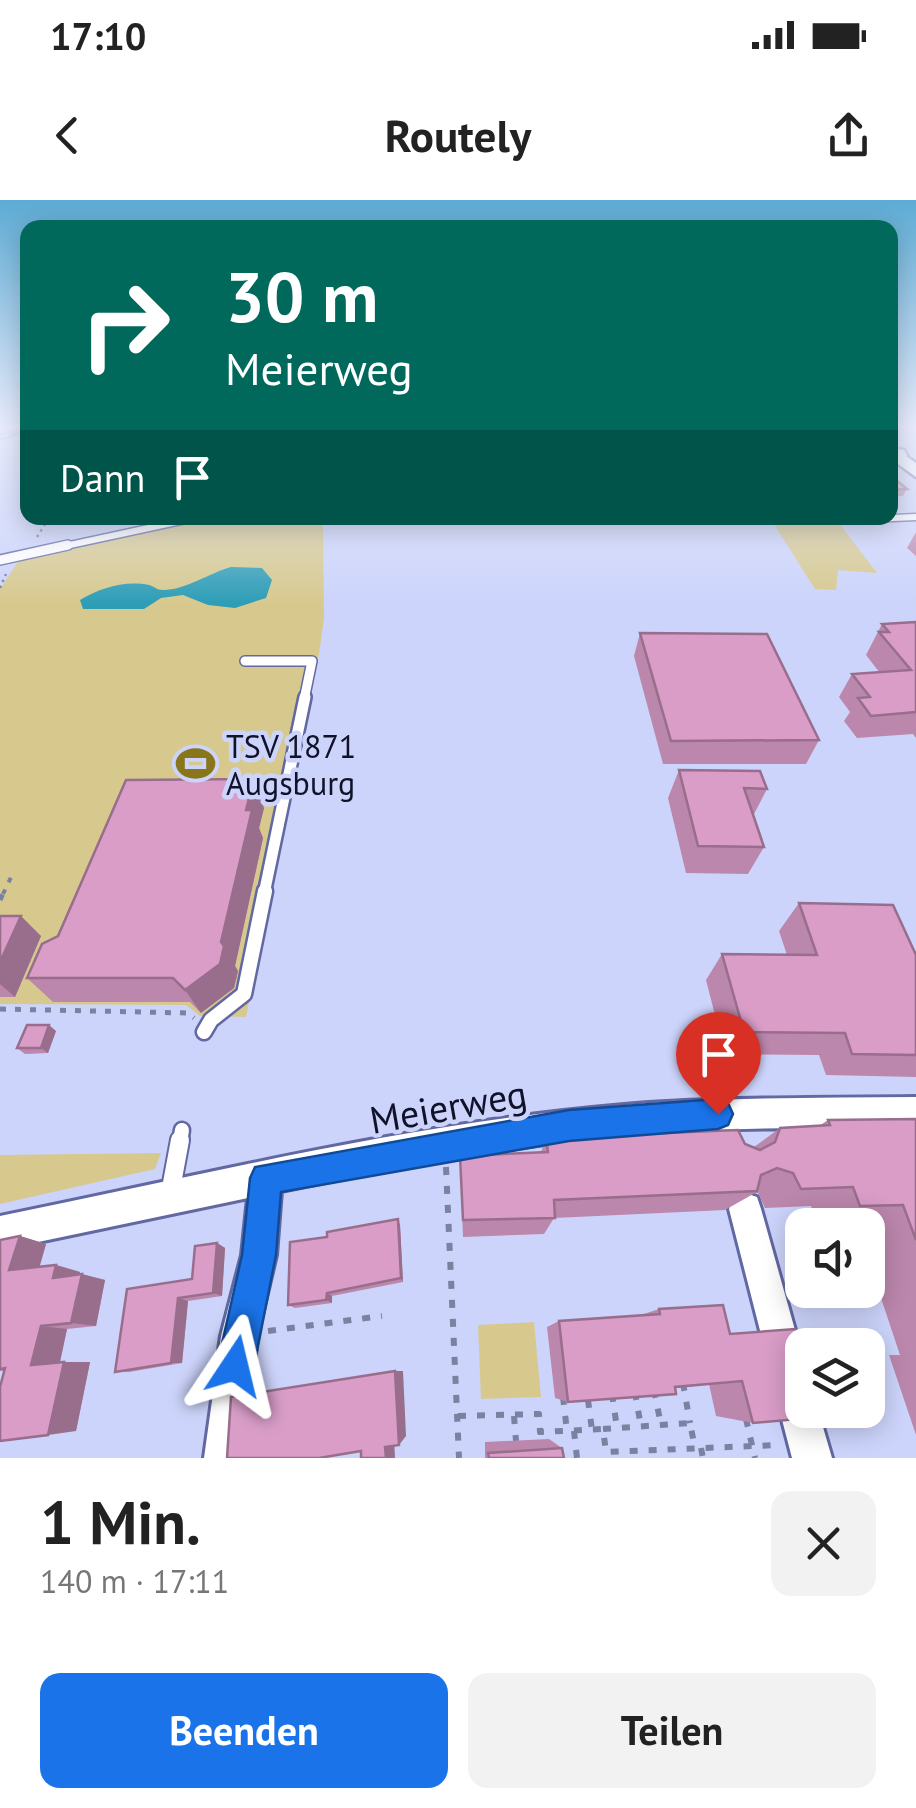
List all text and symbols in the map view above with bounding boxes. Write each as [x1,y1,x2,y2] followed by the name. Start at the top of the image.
[50,11,146,60] text: 17:10
[385,106,531,164] text: Routely
[40,108,95,163] icon: back
[821,108,876,163] icon: share
[225,251,378,341] text: 30 m
[60,260,190,390] icon: right
[225,339,413,397] text: Meierweg
[165,450,220,505] icon: arrive
[60,453,145,502] text: Dann
[226,725,356,804] place label: TSV 1871 Augsburg
[175,743,217,785] sports icon: TSV 1871 Augsburg
[676,1012,761,1115] pin
[691,1027,746,1082] icon: arrive
[366,1068,530,1144] street label: Meierweg
[785,1208,885,1428] map controls
[785,1208,885,1308] button: sound
[183,1314,287,1418] position arrow
[785,1328,885,1428] button: layers
[40,1483,201,1561] text: 1 Min.
[771,1491,876,1596] button: close
[40,1560,229,1602] text: 140 m · 17:11
[40,1673,448,1788] button: Beenden
[468,1673,876,1788] button: Teilen

